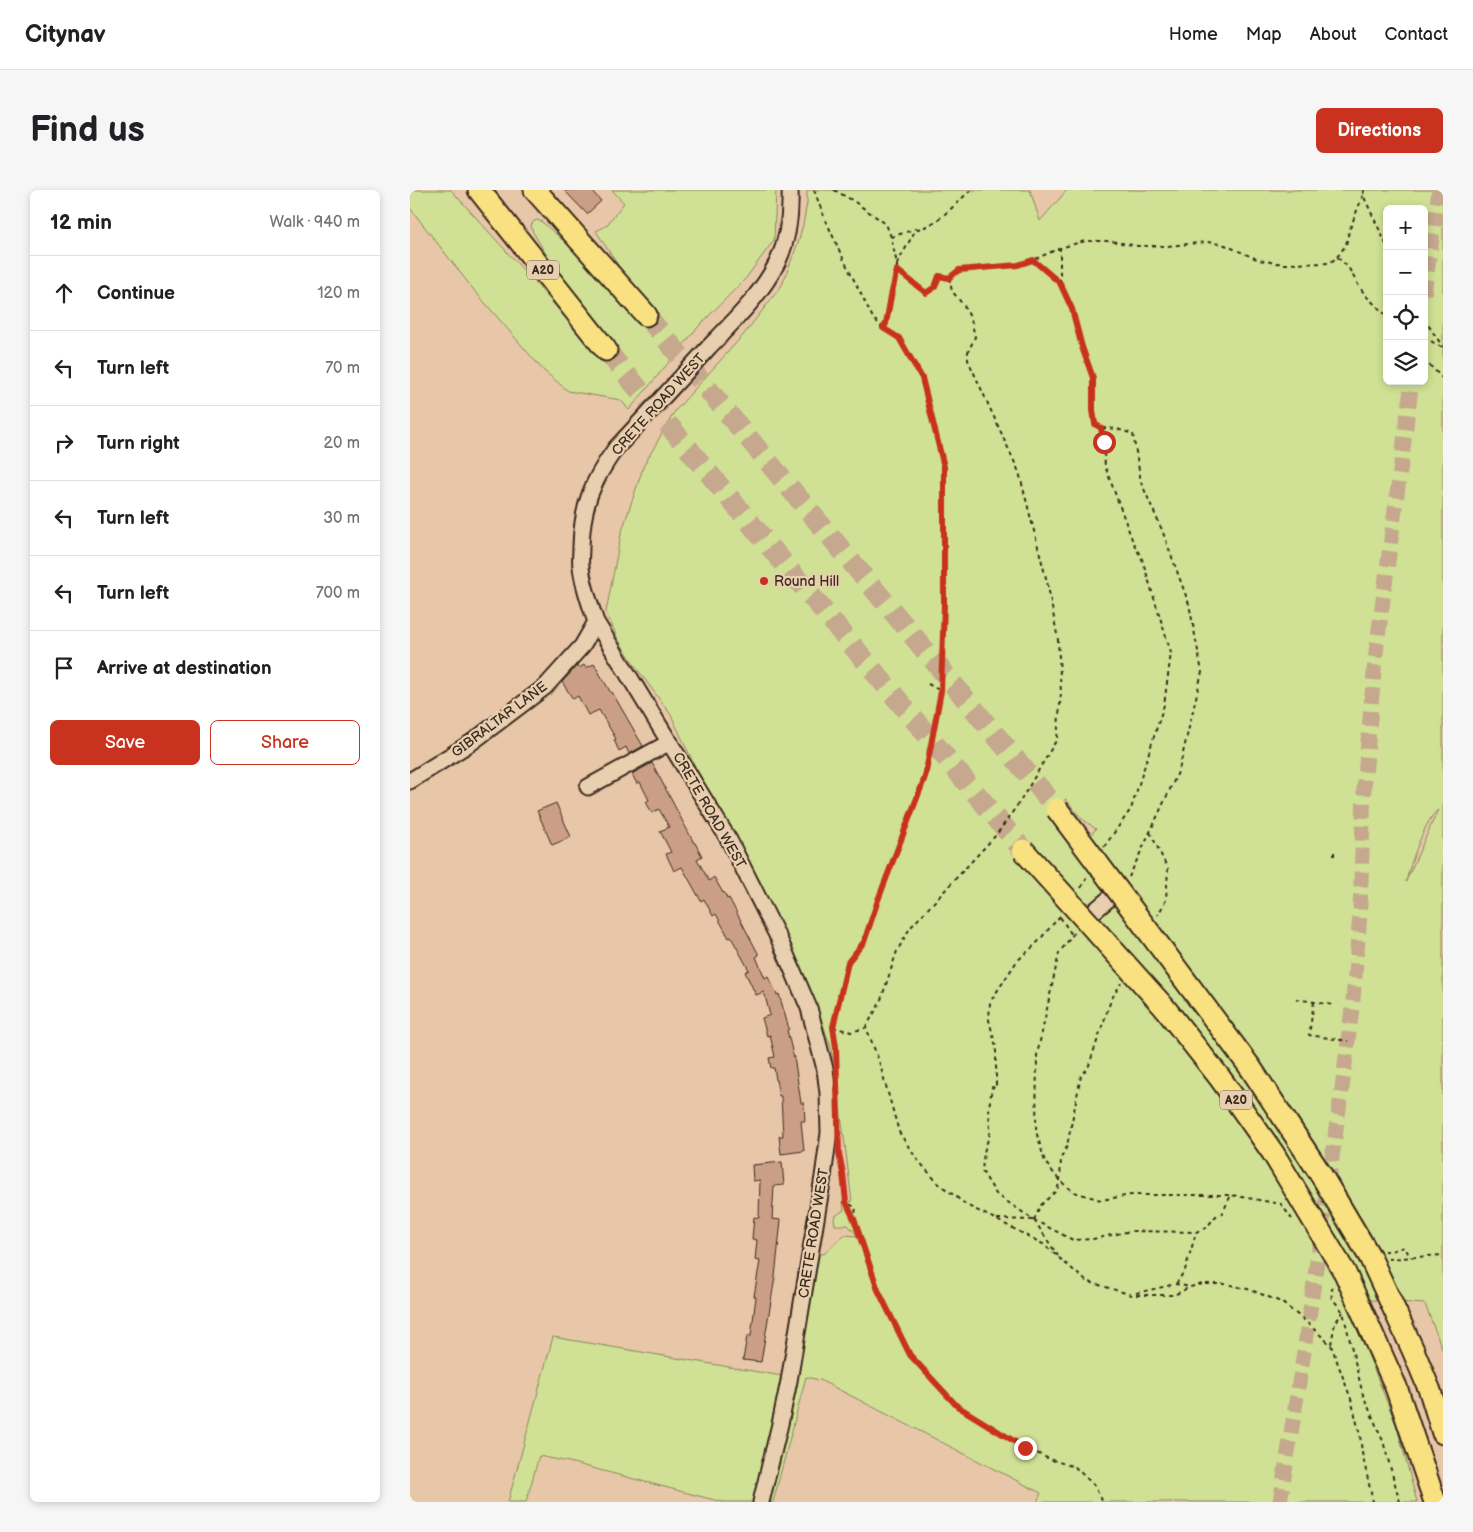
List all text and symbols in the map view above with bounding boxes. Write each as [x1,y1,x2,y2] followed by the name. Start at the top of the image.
[25,20,106,49] text: Citynav
[1169,24,1218,45] text: Home
[1246,24,1282,45] text: Map
[1310,24,1357,45] text: About
[1385,24,1448,45] text: Contact
[1316,108,1443,153] button: Directions
[30,109,145,152] text: Find us
[1383,205,1428,385] map controls
[1383,205,1428,250] button: +
[50,210,112,235] text: 12 min
[269,213,360,232] text: Walk · 940 m
[1383,250,1428,295] button: −
[527,260,559,280] road number: A20
[50,279,78,307] icon: ahead
[97,282,175,305] text: Continue
[317,284,360,303] text: 120 m
[1383,295,1428,340] button: locate
[1383,340,1428,385] button: layers
[608,349,709,459] street label: CRETE ROAD WEST
[50,354,78,382] icon: left
[97,357,169,380] text: Turn left
[325,359,360,378] text: 70 m
[50,429,78,457] icon: right
[1093,431,1116,454] route start
[97,432,180,455] text: Turn right
[324,434,360,453] text: 20 m
[50,504,78,532] icon: left
[97,507,169,530] text: Turn left
[323,509,360,528] text: 30 m
[774,573,839,590] place label: Round Hill
[758,575,770,587] marker: Round Hill
[50,579,78,607] icon: left
[97,582,169,605] text: Turn left
[316,584,360,603] text: 700 m
[50,654,78,682] icon: arrive
[97,657,272,680] text: Arrive at destination
[448,678,551,761] street label: GIBRALTAR LANE
[50,720,200,765] button: Save
[210,720,360,765] button: Share
[669,749,750,872] street label: CRETE ROAD WEST
[1220,1090,1252,1110] road number: A20
[795,1166,832,1299] street label: CRETE ROAD WEST
[1014,1437,1037,1460] route end

